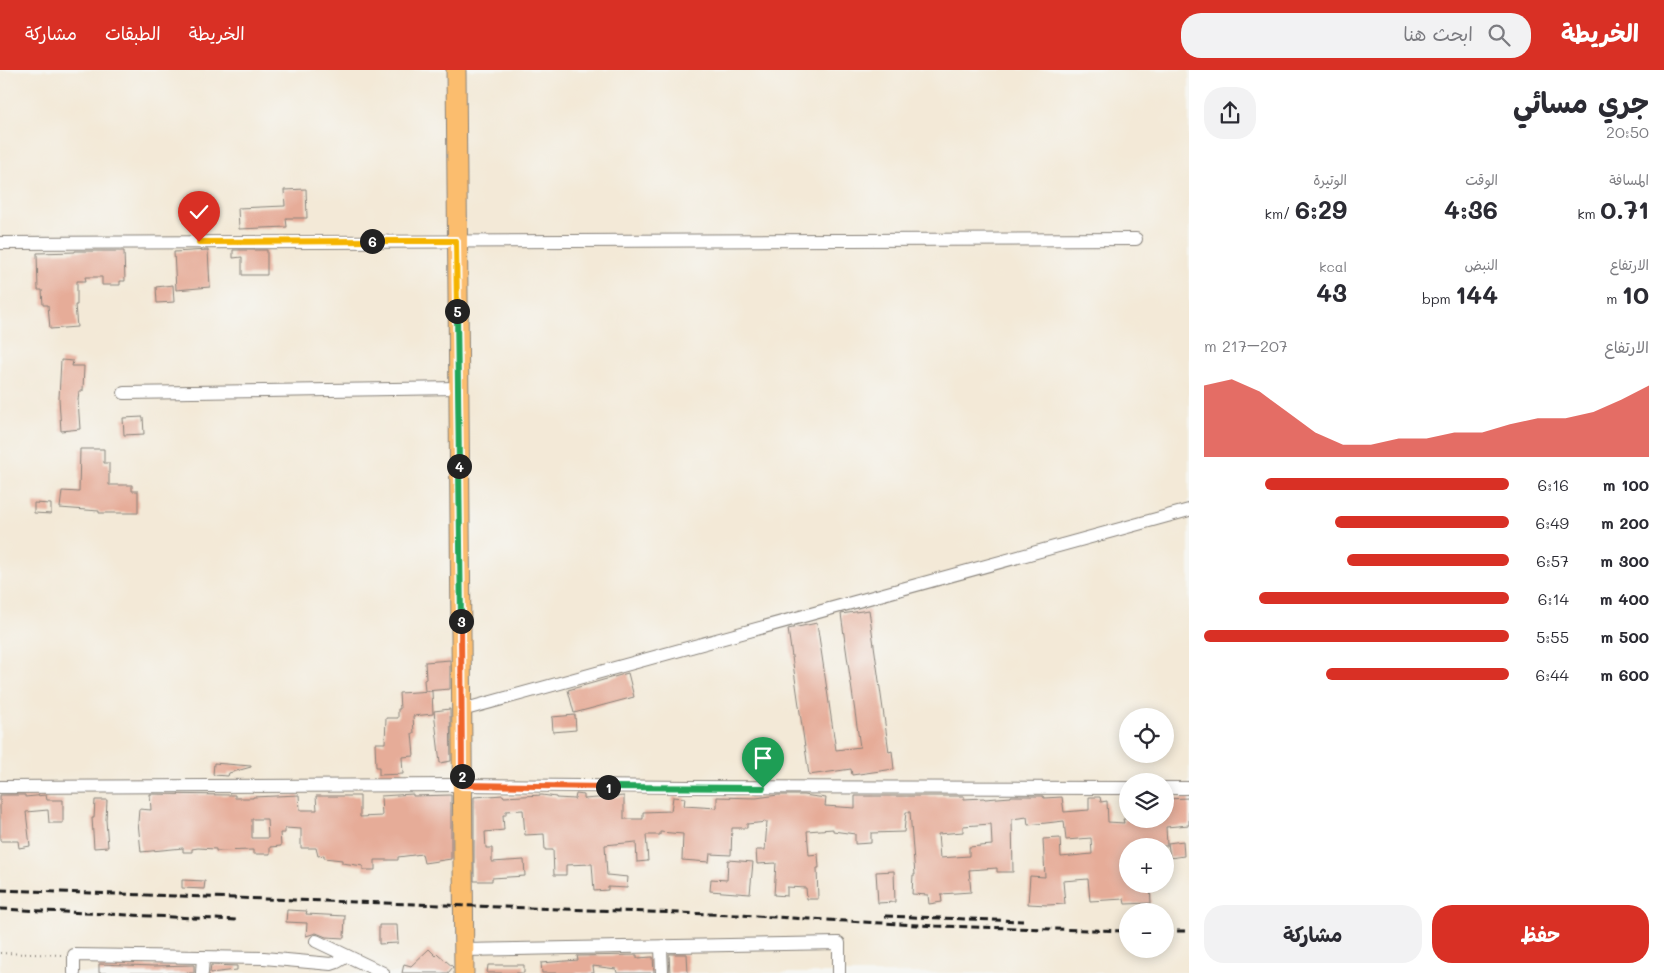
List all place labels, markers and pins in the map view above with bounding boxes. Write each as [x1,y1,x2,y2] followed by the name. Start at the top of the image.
[178,191,220,242] pin
[360,228,384,254] pin: 6
[444,298,470,324] pin: 5
[446,454,472,478] pin: 4
[448,608,474,634] pin: 3
[742,737,784,788] pin
[450,764,474,788] pin: 2
[596,774,620,800] pin: 1

